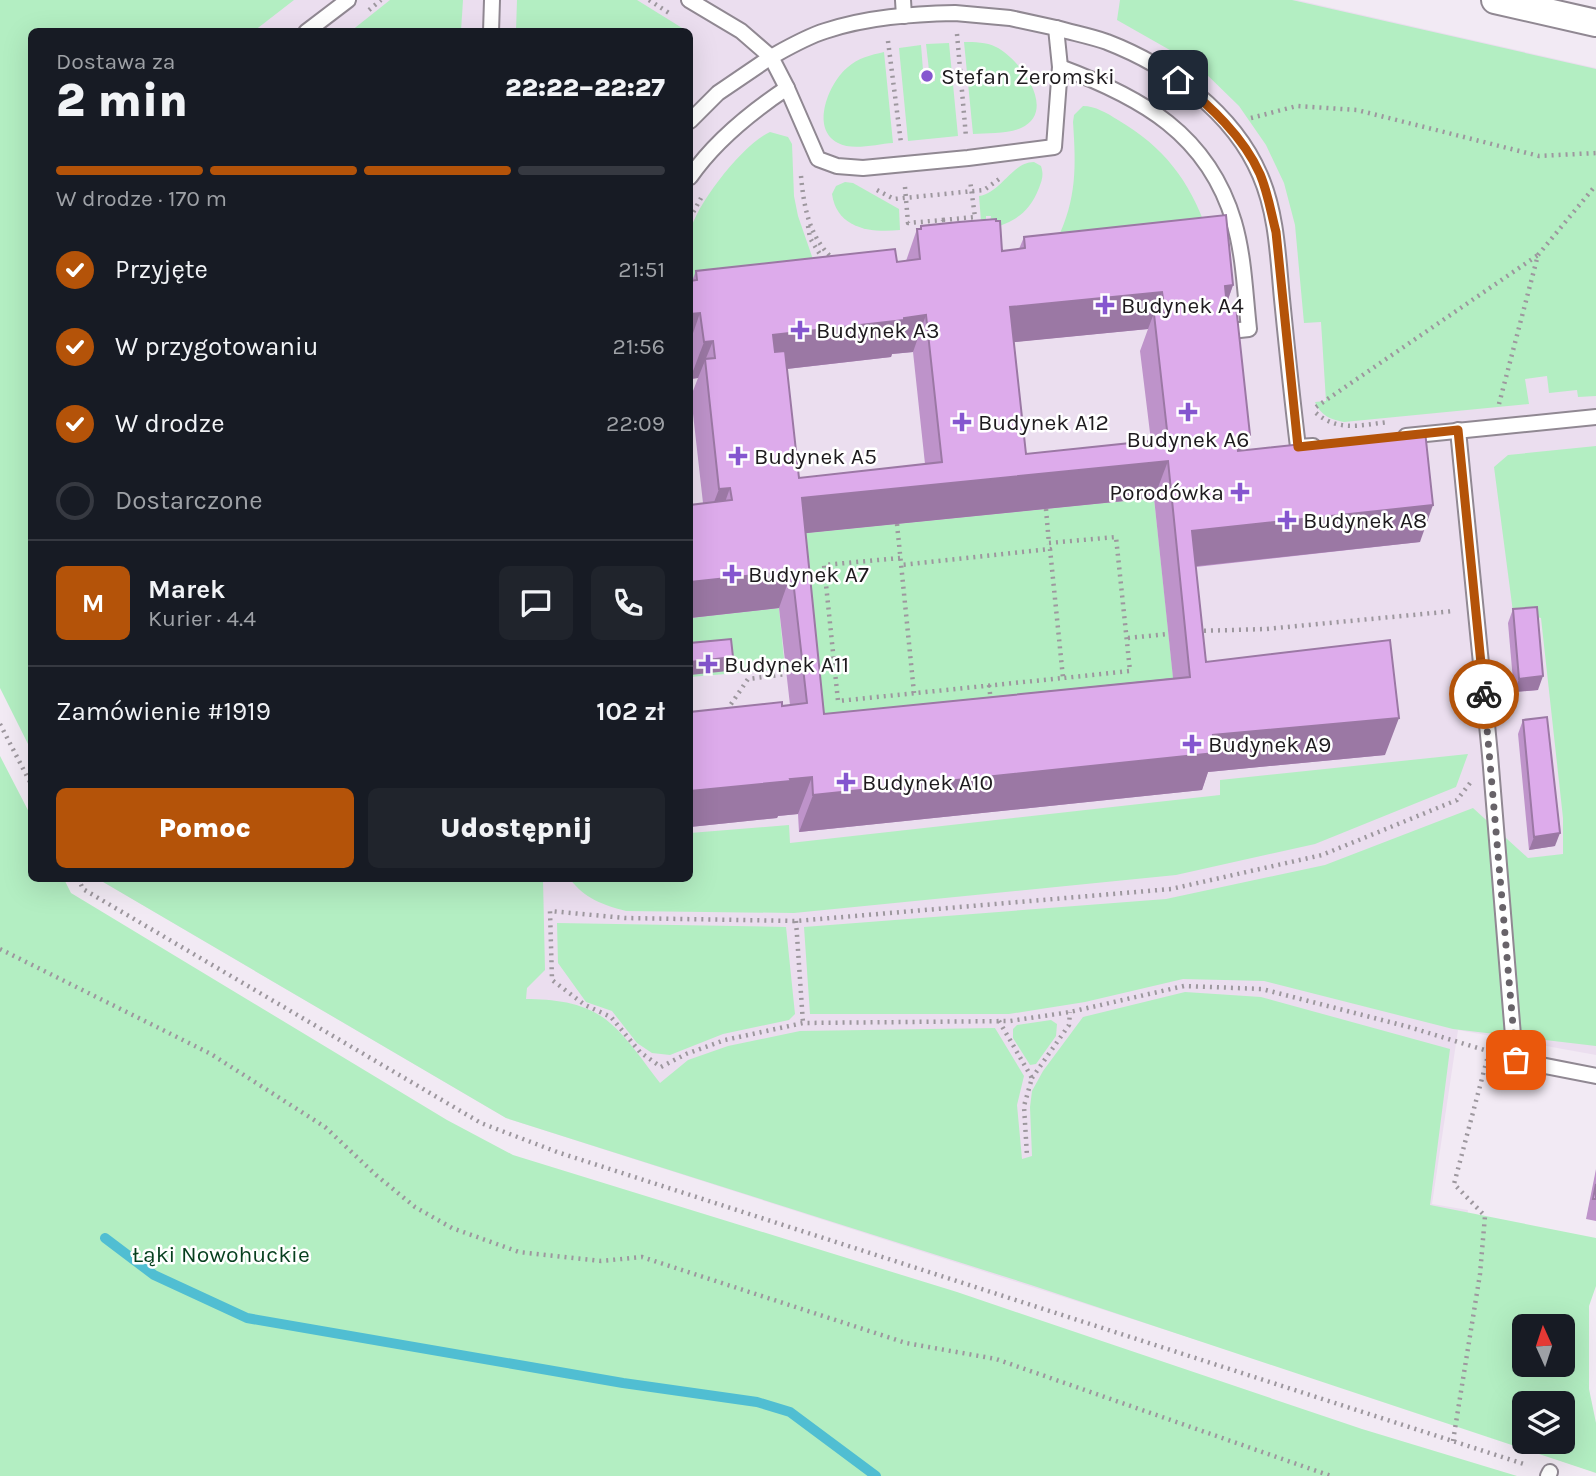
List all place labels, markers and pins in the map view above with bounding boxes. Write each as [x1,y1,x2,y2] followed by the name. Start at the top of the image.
[1148,50,1208,110] pin
[941,63,1115,90] place label: Stefan Żeromski
[919,68,935,84] marker: Stefan Żeromski
[1121,292,1244,319] place label: Budynek A4
[1095,295,1115,315] marker: Budynek A4
[816,317,939,344] place label: Budynek A3
[790,320,810,340] marker: Budynek A3
[1178,402,1198,422] marker: Budynek A6
[978,409,1109,436] place label: Budynek A12
[952,412,972,432] marker: Budynek A12
[1126,426,1250,453] place label: Budynek A6
[754,443,877,470] place label: Budynek A5
[728,446,748,466] marker: Budynek A5
[1109,479,1224,506] place label: Porodówka
[1230,482,1250,502] marker: Porodówka
[1303,507,1427,534] place label: Budynek A8
[1277,510,1297,530] marker: Budynek A8
[748,561,869,588] place label: Budynek A7
[722,564,742,584] marker: Budynek A7
[724,651,849,678] place label: Budynek A11
[698,654,718,674] marker: Budynek A11
[1208,731,1331,758] place label: Budynek A9
[1182,734,1202,754] marker: Budynek A9
[862,769,993,796] place label: Budynek A10
[836,772,856,792] marker: Budynek A10
[1486,1030,1546,1090] pin

